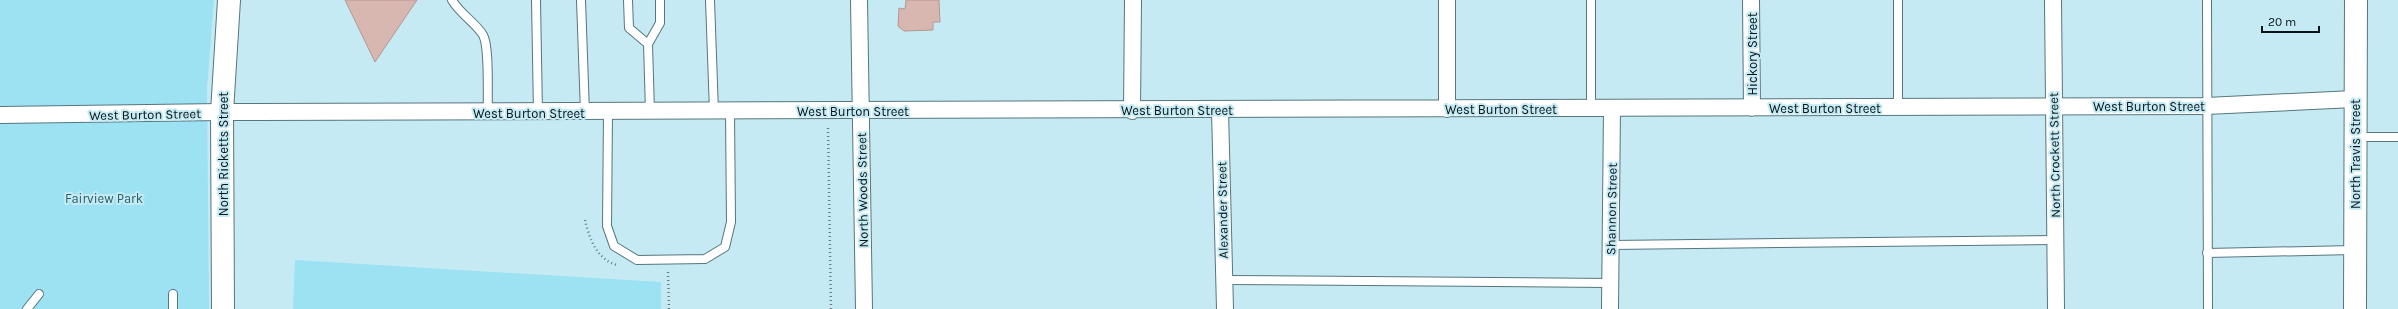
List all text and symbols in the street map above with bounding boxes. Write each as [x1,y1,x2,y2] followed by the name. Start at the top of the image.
[2262,8,2319,34] scale bar
[1745,12,1760,96] street label: Hickory Street
[2268,15,2296,29] text: 20 m
[216,92,231,216] street label: North Ricketts Street
[2046,92,2063,218] street label: North Crockett Street
[2093,99,2205,114] street label: West Burton Street
[2348,99,2363,209] street label: North Travis Street
[1769,101,1881,116] street label: West Burton Street
[1445,102,1557,117] street label: West Burton Street
[1121,103,1233,118] street label: West Burton Street
[797,104,909,119] street label: West Burton Street
[89,106,201,123] street label: West Burton Street
[473,106,585,121] street label: West Burton Street
[854,132,871,248] street label: North Woods Street
[1214,161,1231,259] street label: Alexander Street
[1603,163,1620,255] street label: Shannon Street
[65,191,143,206] park label: Fairview Park

